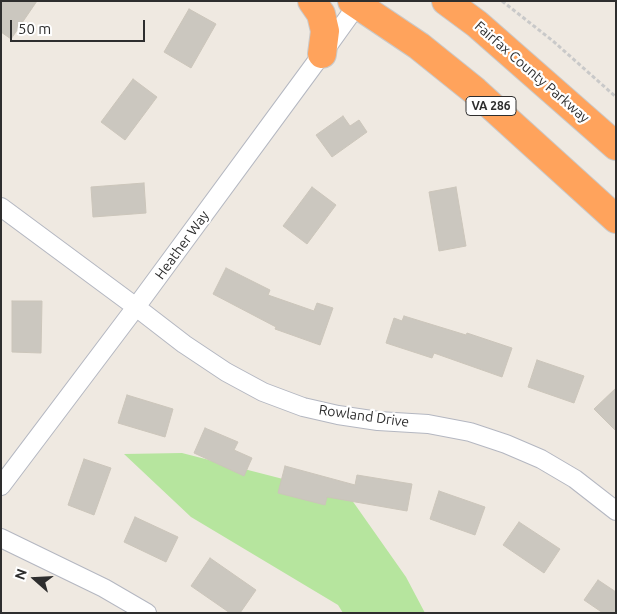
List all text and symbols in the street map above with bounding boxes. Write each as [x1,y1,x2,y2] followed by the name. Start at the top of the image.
[12,10,148,42] scale bar
[471,18,593,126] street label: Fairfax County Parkway
[18,20,51,37] text: 50 m
[466,96,516,115] road number: VA 286
[151,207,213,283] street label: Heather Way
[318,401,410,431] street label: Rowland Drive
[10,554,60,604] north arrow
[12,567,30,582] text: N

